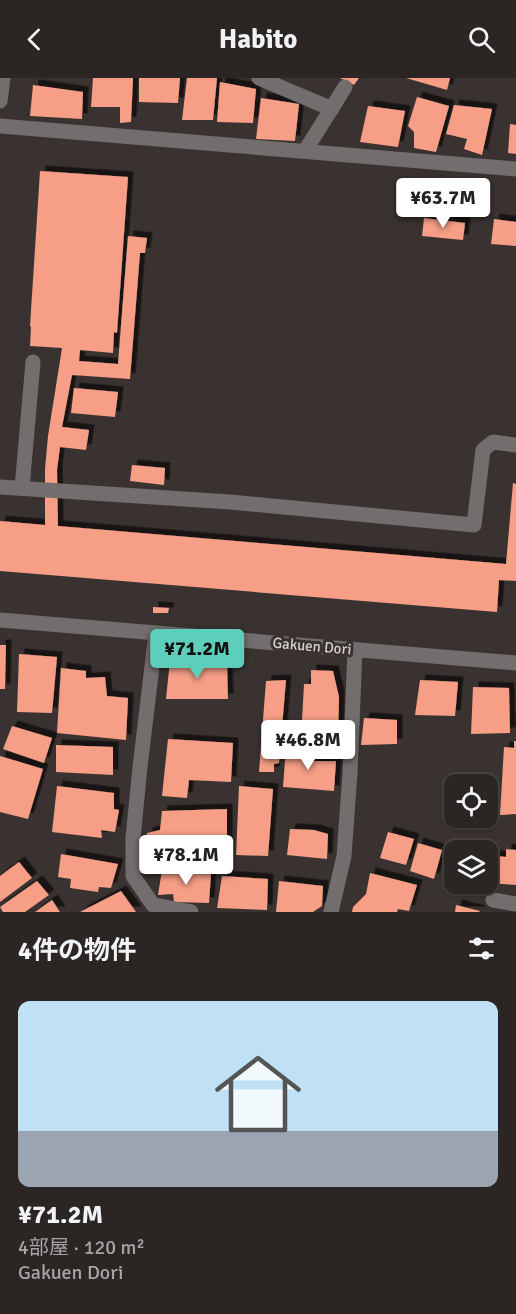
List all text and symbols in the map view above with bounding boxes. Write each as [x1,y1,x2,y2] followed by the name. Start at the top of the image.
[18,23,51,56] icon: back
[219,23,297,56] text: Habito
[465,23,498,56] icon: search
[394,178,492,229] pin: ¥63.7M
[410,185,476,210] text: ¥63.7M
[148,629,246,680] pin: ¥71.2M
[272,634,352,658] street label: Gakuen Dori
[164,636,230,661] text: ¥71.2M
[259,720,357,771] pin: ¥46.8M
[275,727,341,752] text: ¥46.8M
[444,774,498,894] map controls
[444,774,498,828] button: locate
[137,835,235,886] pin: ¥78.1M
[444,840,498,894] button: layers
[153,842,219,867] text: ¥78.1M
[465,932,498,965] icon: filters
[18,935,136,967] text: 4件の物件
[204,1040,312,1148] icon: home
[18,1199,103,1231] text: ¥71.2M
[18,1235,145,1260] text: 4部屋 · 120 m²
[18,1260,123,1285] text: Gakuen Dori

